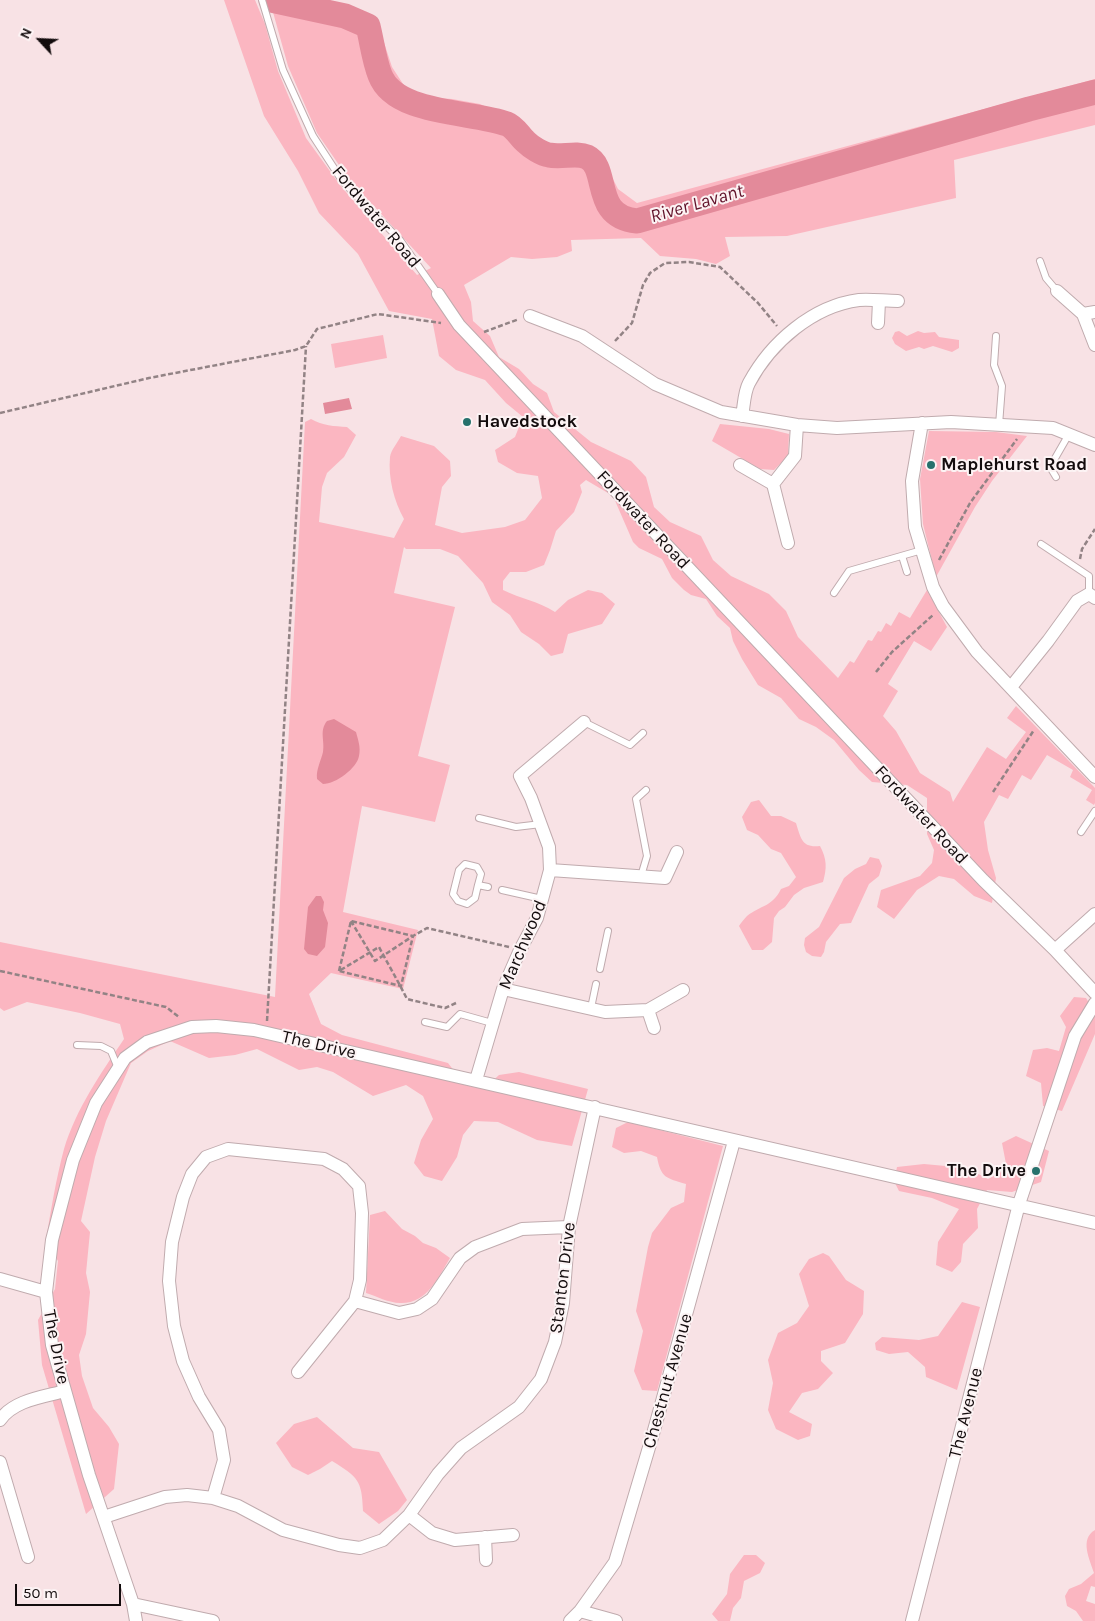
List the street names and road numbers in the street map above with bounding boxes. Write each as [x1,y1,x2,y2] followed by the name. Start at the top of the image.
[327,161,425,273] street label: Fordwater Road
[592,466,694,574] street label: Fordwater Road
[870,761,972,869] street label: Fordwater Road
[494,897,552,993] street label: Marchwood
[280,1026,358,1064] street label: The Drive
[545,1221,581,1335] street label: Stanton Drive
[38,1308,74,1386] street label: The Drive
[638,1311,698,1451] street label: Chestnut Avenue
[944,1365,988,1461] street label: The Avenue

